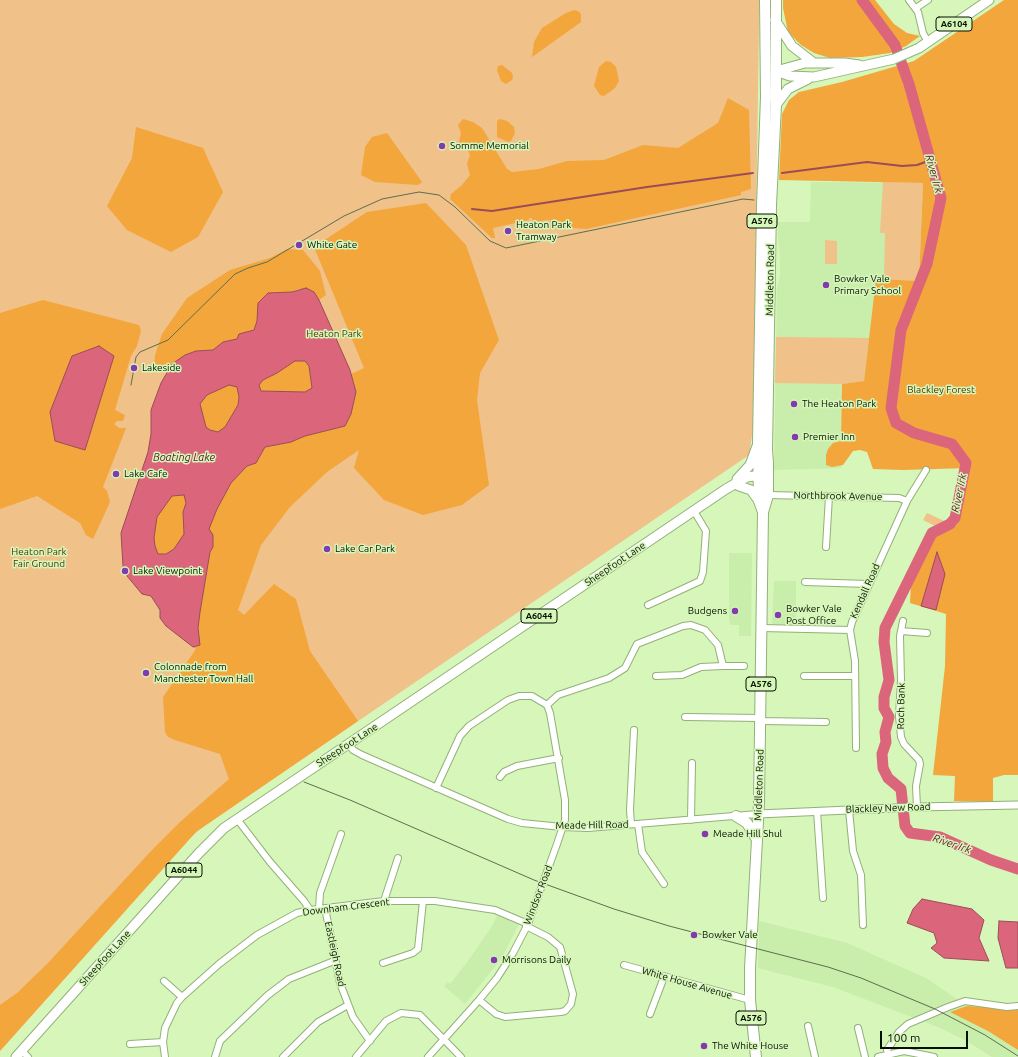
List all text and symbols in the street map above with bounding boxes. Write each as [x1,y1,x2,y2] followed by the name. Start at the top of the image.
[936,17,972,31] road number: A6104
[450,140,529,152] place label: Somme Memorial
[437,141,447,151] marker: Somme Memorial
[923,153,945,195] water label: River Irk
[747,214,777,228] road number: A576
[516,219,571,242] place label: Heaton Park Tramway
[503,226,513,236] marker: Heaton Park Tramway
[307,239,357,251] place label: White Gate
[294,240,304,250] marker: White Gate
[763,244,777,316] street label: Middleton Road
[834,273,901,296] place label: Bowker Vale Primary School
[821,280,831,290] marker: Bowker Vale Primary School
[306,328,362,340] park label: Heaton Park
[142,362,181,374] place label: Lakeside
[129,363,139,373] marker: Lakeside
[907,384,975,396] park label: Blackley Forest
[802,398,876,410] place label: The Heaton Park
[789,399,799,409] marker: The Heaton Park
[803,431,855,443] place label: Premier Inn
[790,432,800,442] marker: Premier Inn
[153,450,215,464] water label: Boating Lake
[124,468,168,480] place label: Lake Cafe
[111,469,121,479] marker: Lake Cafe
[948,472,970,514] water label: River Irk
[794,489,882,503] street label: Northbrook Avenue
[582,539,648,589] street label: Sheepfoot Lane
[335,543,395,555] place label: Lake Car Park
[322,544,332,554] marker: Lake Car Park
[11,546,67,570] park label: Heaton Park Fair Ground
[848,562,882,620] street label: Kendall Road
[133,565,202,577] place label: Lake Viewpoint
[120,566,130,576] marker: Lake Viewpoint
[786,603,842,626] place label: Bowker Vale Post Office
[688,605,727,617] place label: Budgens
[730,606,740,616] marker: Budgens
[521,609,557,623] road number: A6044
[773,610,783,620] marker: Bowker Vale Post Office
[154,661,253,684] place label: Colonnade from Manchester Town Hall
[141,668,151,678] marker: Colonnade from Manchester Town Hall
[746,677,776,691] road number: A576
[895,682,907,730] street label: Roch Bank
[314,721,380,769] street label: Sheepfoot Lane
[752,749,766,821] street label: Middleton Road
[845,801,931,815] street label: Blackley New Road
[555,818,629,832] street label: Meade Hill Road
[713,828,782,840] place label: Meade Hill Shul
[700,829,710,839] marker: Meade Hill Shul
[931,831,973,857] water label: River Irk
[166,863,202,877] road number: A6044
[521,864,555,926] street label: Windsor Road
[302,896,390,918] street label: Downham Crescent
[322,920,348,988] street label: Eastleigh Road
[77,928,133,988] street label: Sheepfoot Lane
[702,929,758,941] place label: Bowker Vale
[689,930,699,940] marker: Bowker Vale
[502,954,571,966] place label: Morrisons Daily
[489,955,499,965] marker: Morrisons Daily
[640,964,734,1002] street label: White House Avenue
[736,1011,766,1025] road number: A576
[882,1023,970,1049] scale bar
[887,1031,920,1044] text: 100 m
[712,1040,789,1052] place label: The White House
[699,1041,709,1051] marker: The White House

